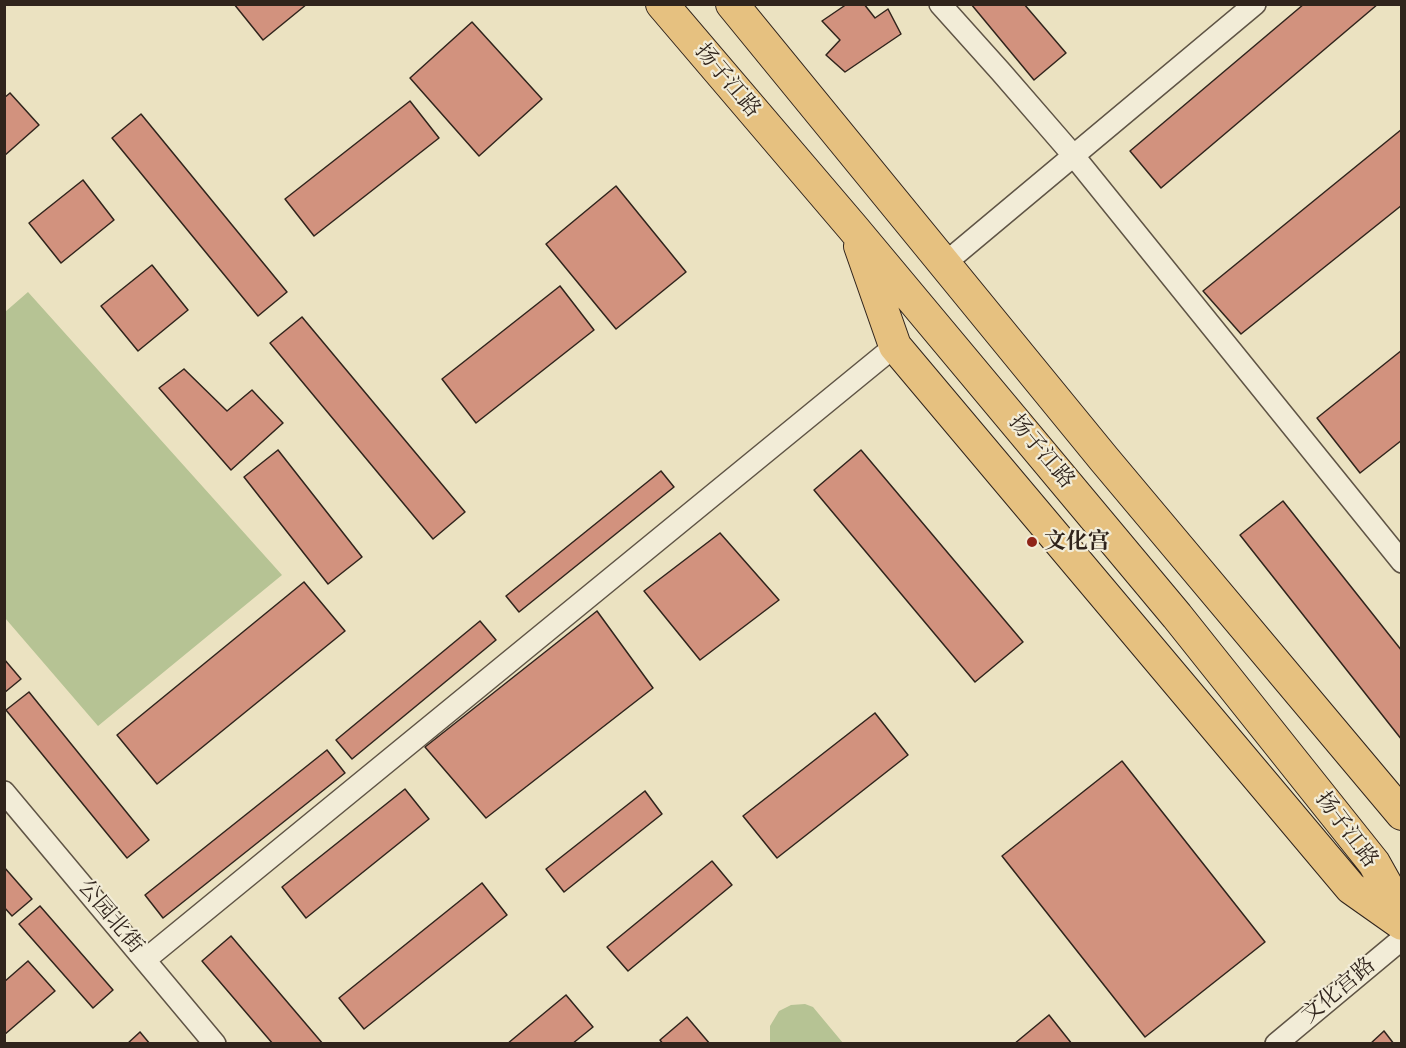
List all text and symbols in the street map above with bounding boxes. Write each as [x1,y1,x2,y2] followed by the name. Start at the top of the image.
[689,39,765,123] street label: 扬子江路
[1003,410,1079,494] street label: 扬子江路
[1044,529,1110,555] place label: 文化宫
[1025,535,1039,549] marker: 文化宫
[1309,787,1383,873] street label: 扬子江路
[72,875,148,959] street label: 公园北街
[1297,953,1381,1029] street label: 文化宫路

